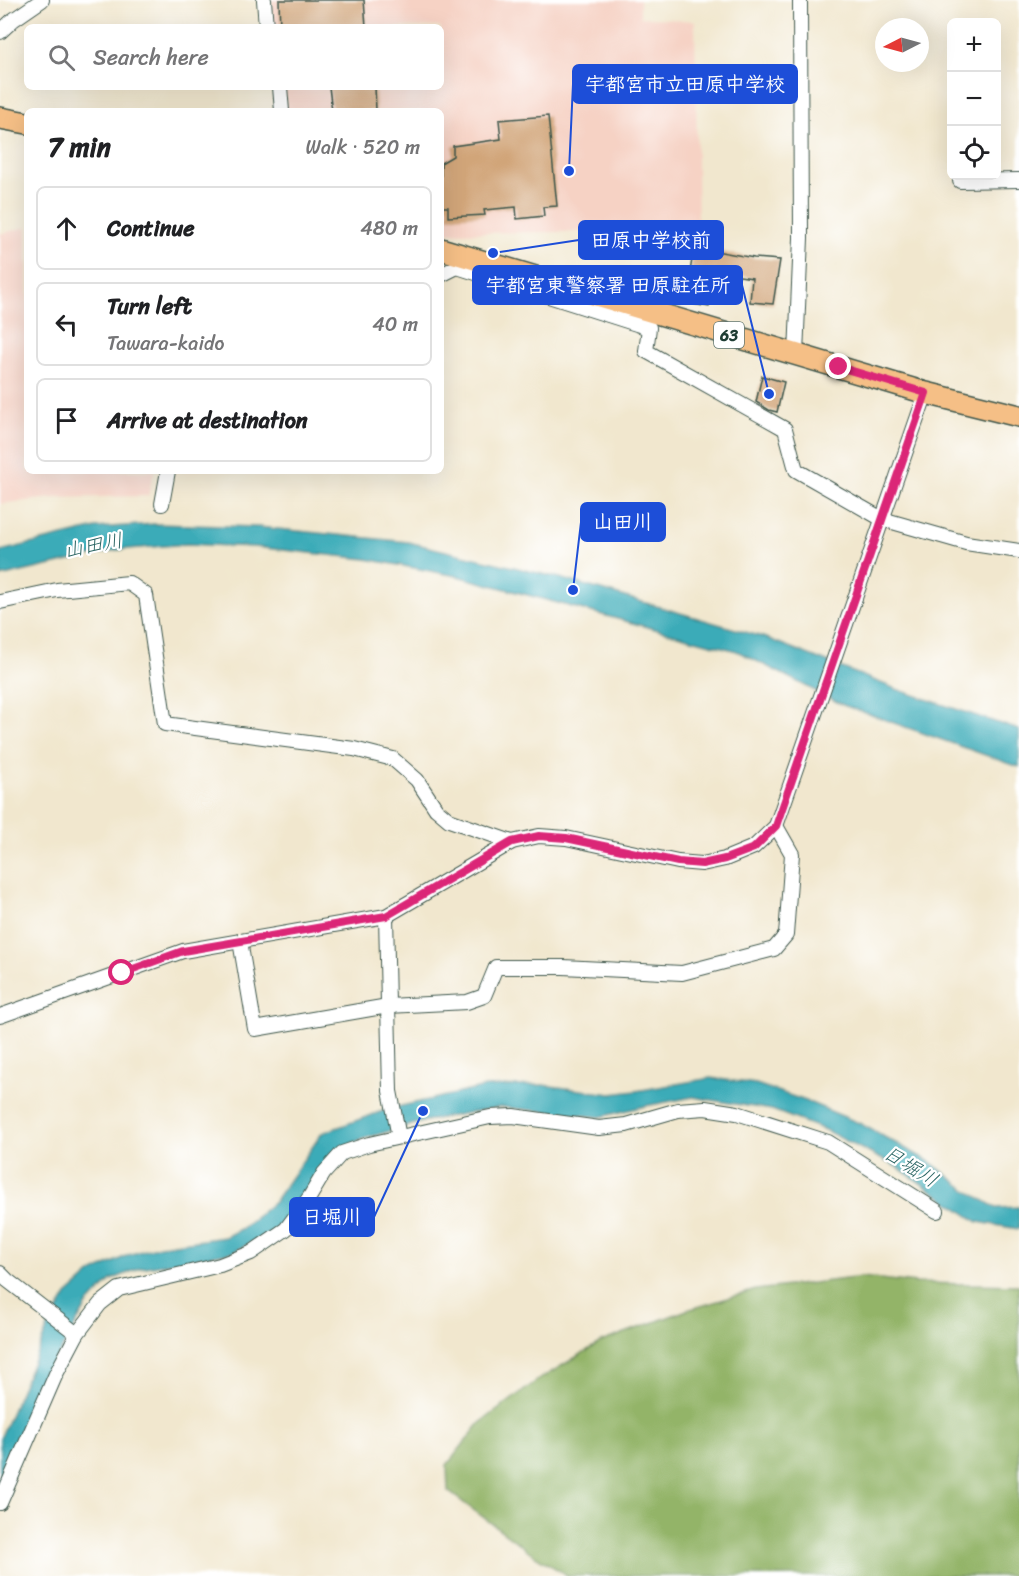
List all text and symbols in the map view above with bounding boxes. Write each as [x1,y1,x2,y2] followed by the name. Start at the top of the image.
[875,18,929,72] north arrow
[947,18,1001,180] map controls
[947,18,1001,72] button: +
[24,24,444,90] search box
[93,38,209,77] text: Search here
[45,41,78,74] icon: search
[573,65,797,103] callout: 宇都宮市立田原中学校
[585,67,785,102] text: 宇都宮市立田原中学校
[947,72,1001,126] button: −
[48,124,111,170] text: 7 min
[947,126,1001,180] button: locate
[306,130,420,165] text: Walk · 520 m
[107,209,195,248] text: Continue
[360,211,418,246] text: 480 m
[50,212,83,245] icon: ahead
[579,221,723,259] callout: 田原中学校前
[591,223,711,258] text: 田原中学校前
[473,266,742,304] callout: 宇都宮東警察署 田原駐在所
[485,268,731,303] text: 宇都宮東警察署 田原駐在所
[107,287,192,326] text: Turn left
[372,307,418,342] text: 40 m
[50,308,83,341] icon: left
[714,322,744,348] road number: 63
[107,326,224,361] text: Tawara-kaido
[825,353,851,379] route end
[107,401,308,440] text: Arrive at destination
[50,404,83,437] icon: arrive
[581,503,665,541] callout: 山田川
[593,505,653,540] text: 山田川
[60,523,126,568] water label: 山田川
[108,959,134,985] route start
[876,1136,945,1197] water label: 日堀川
[290,1198,374,1236] callout: 日堀川
[302,1200,362,1235] text: 日堀川

